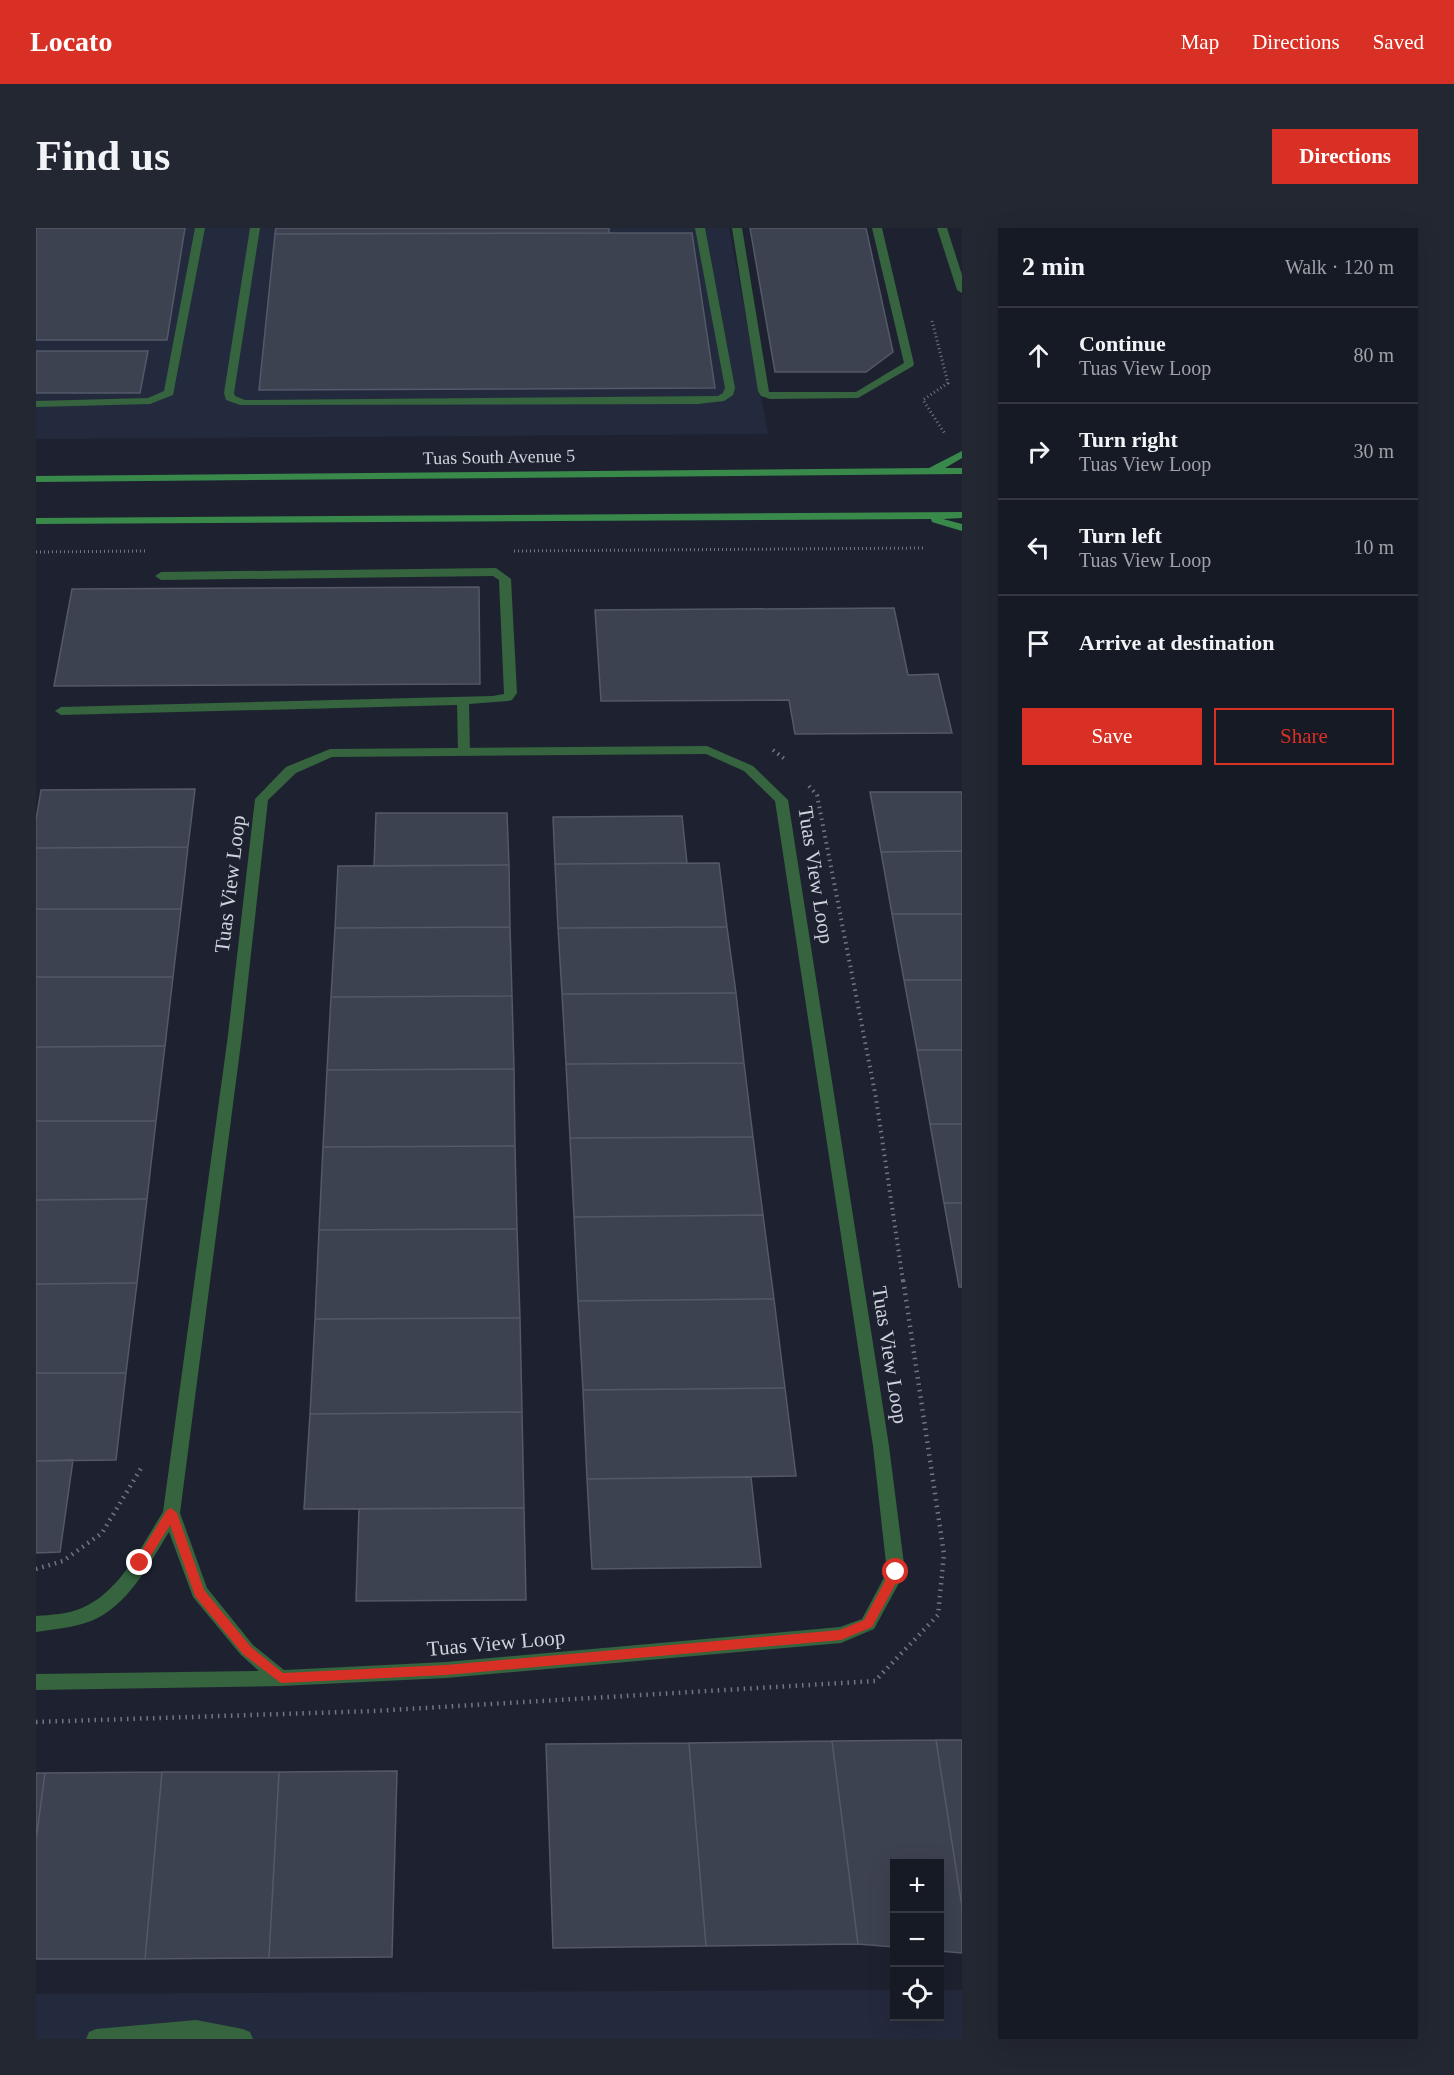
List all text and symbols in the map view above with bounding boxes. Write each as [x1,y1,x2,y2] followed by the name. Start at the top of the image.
[30,26,112,57] text: Locato
[1181,30,1219,54] text: Map
[1252,30,1340,54] text: Directions
[1373,30,1424,54] text: Saved
[1272,129,1418,184] button: Directions
[36,133,170,179] text: Find us
[1022,252,1085,281] text: 2 min
[1285,256,1394,278] text: Walk · 120 m
[1079,331,1166,356] text: Continue
[1022,339,1055,372] icon: ahead
[1353,344,1394,366] text: 80 m
[1079,357,1211,379] text: Tuas View Loop
[1079,427,1178,452] text: Turn right
[1022,435,1055,468] icon: right
[1353,440,1394,462] text: 30 m
[423,446,575,468] street label: Tuas South Avenue 5
[1079,453,1211,475] text: Tuas View Loop
[1079,523,1162,548] text: Turn left
[1022,531,1055,564] icon: left
[1353,536,1394,558] text: 10 m
[1079,549,1211,571] text: Tuas View Loop
[1022,627,1055,660] icon: arrive
[1079,630,1275,655] text: Arrive at destination
[1022,708,1202,765] button: Save
[1214,708,1394,765] button: Share
[793,805,839,945] street label: Tuas View Loop
[210,814,250,954] street label: Tuas View Loop
[867,1285,913,1425] street label: Tuas View Loop
[126,1549,152,1575] route end
[882,1558,908,1584] route start
[426,1625,566,1661] street label: Tuas View Loop
[890,1859,944,2021] map controls
[890,1859,944,1913] button: +
[890,1913,944,1967] button: −
[890,1967,944,2021] button: locate

